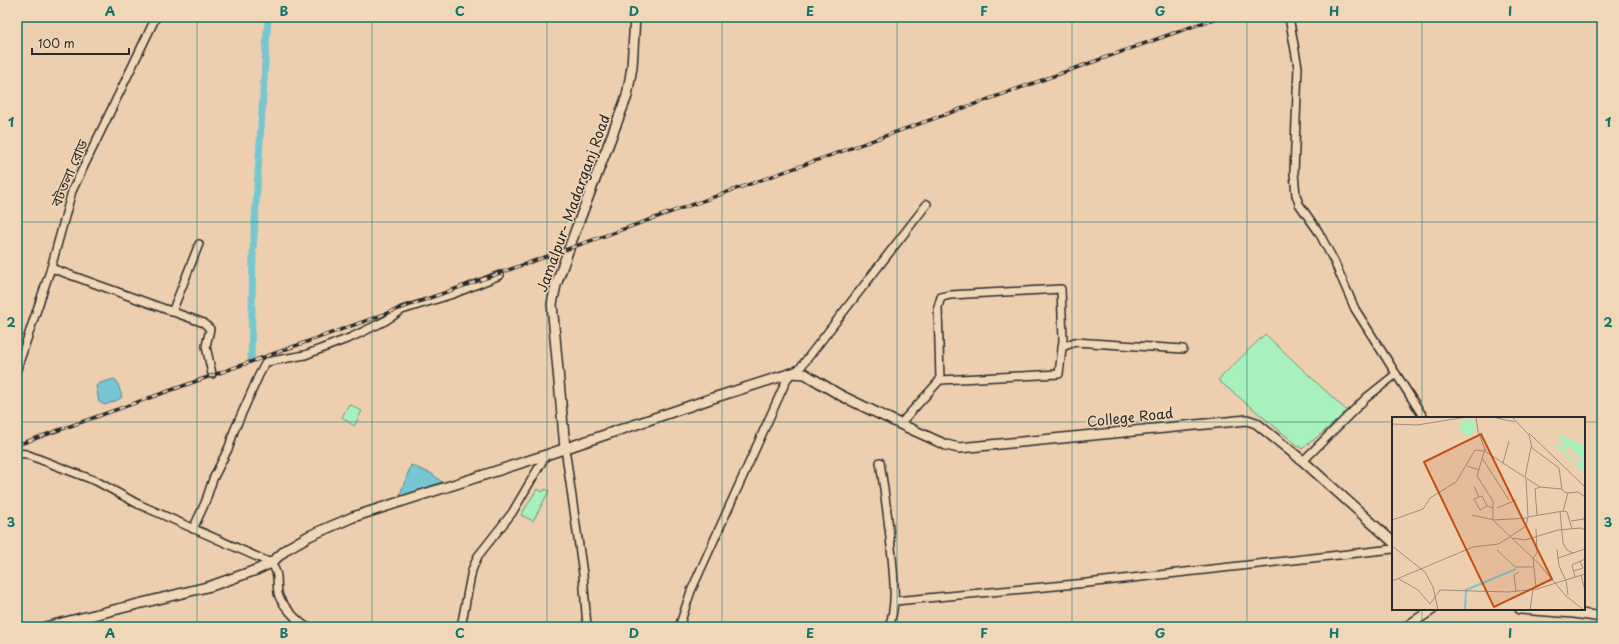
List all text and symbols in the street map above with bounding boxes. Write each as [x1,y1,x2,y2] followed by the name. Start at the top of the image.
[105,1,115,20] text: A
[280,1,289,20] text: B
[455,1,465,20] text: C
[629,1,639,20] text: D
[806,1,814,20] text: E
[980,1,988,20] text: F
[1155,1,1165,20] text: G
[1329,1,1339,20] text: H
[1508,1,1512,20] text: I
[32,30,129,56] scale bar
[38,34,75,52] text: 100 m
[531,111,615,295] street label: Jamalpur- Madarganj Road
[8,112,14,131] text: 1
[1605,112,1611,131] text: 1
[45,135,93,211] street label: বটতলা রোড
[6,312,16,331] text: 2
[1603,312,1613,331] text: 2
[1086,402,1174,432] street label: College Road
[1392,417,1585,610] inset map
[7,512,16,531] text: 3
[1604,512,1613,531] text: 3
[105,623,115,642] text: A
[280,623,289,642] text: B
[455,623,465,642] text: C
[629,623,639,642] text: D
[806,623,814,642] text: E
[980,623,988,642] text: F
[1155,623,1165,642] text: G
[1329,623,1339,642] text: H
[1508,623,1512,642] text: I

